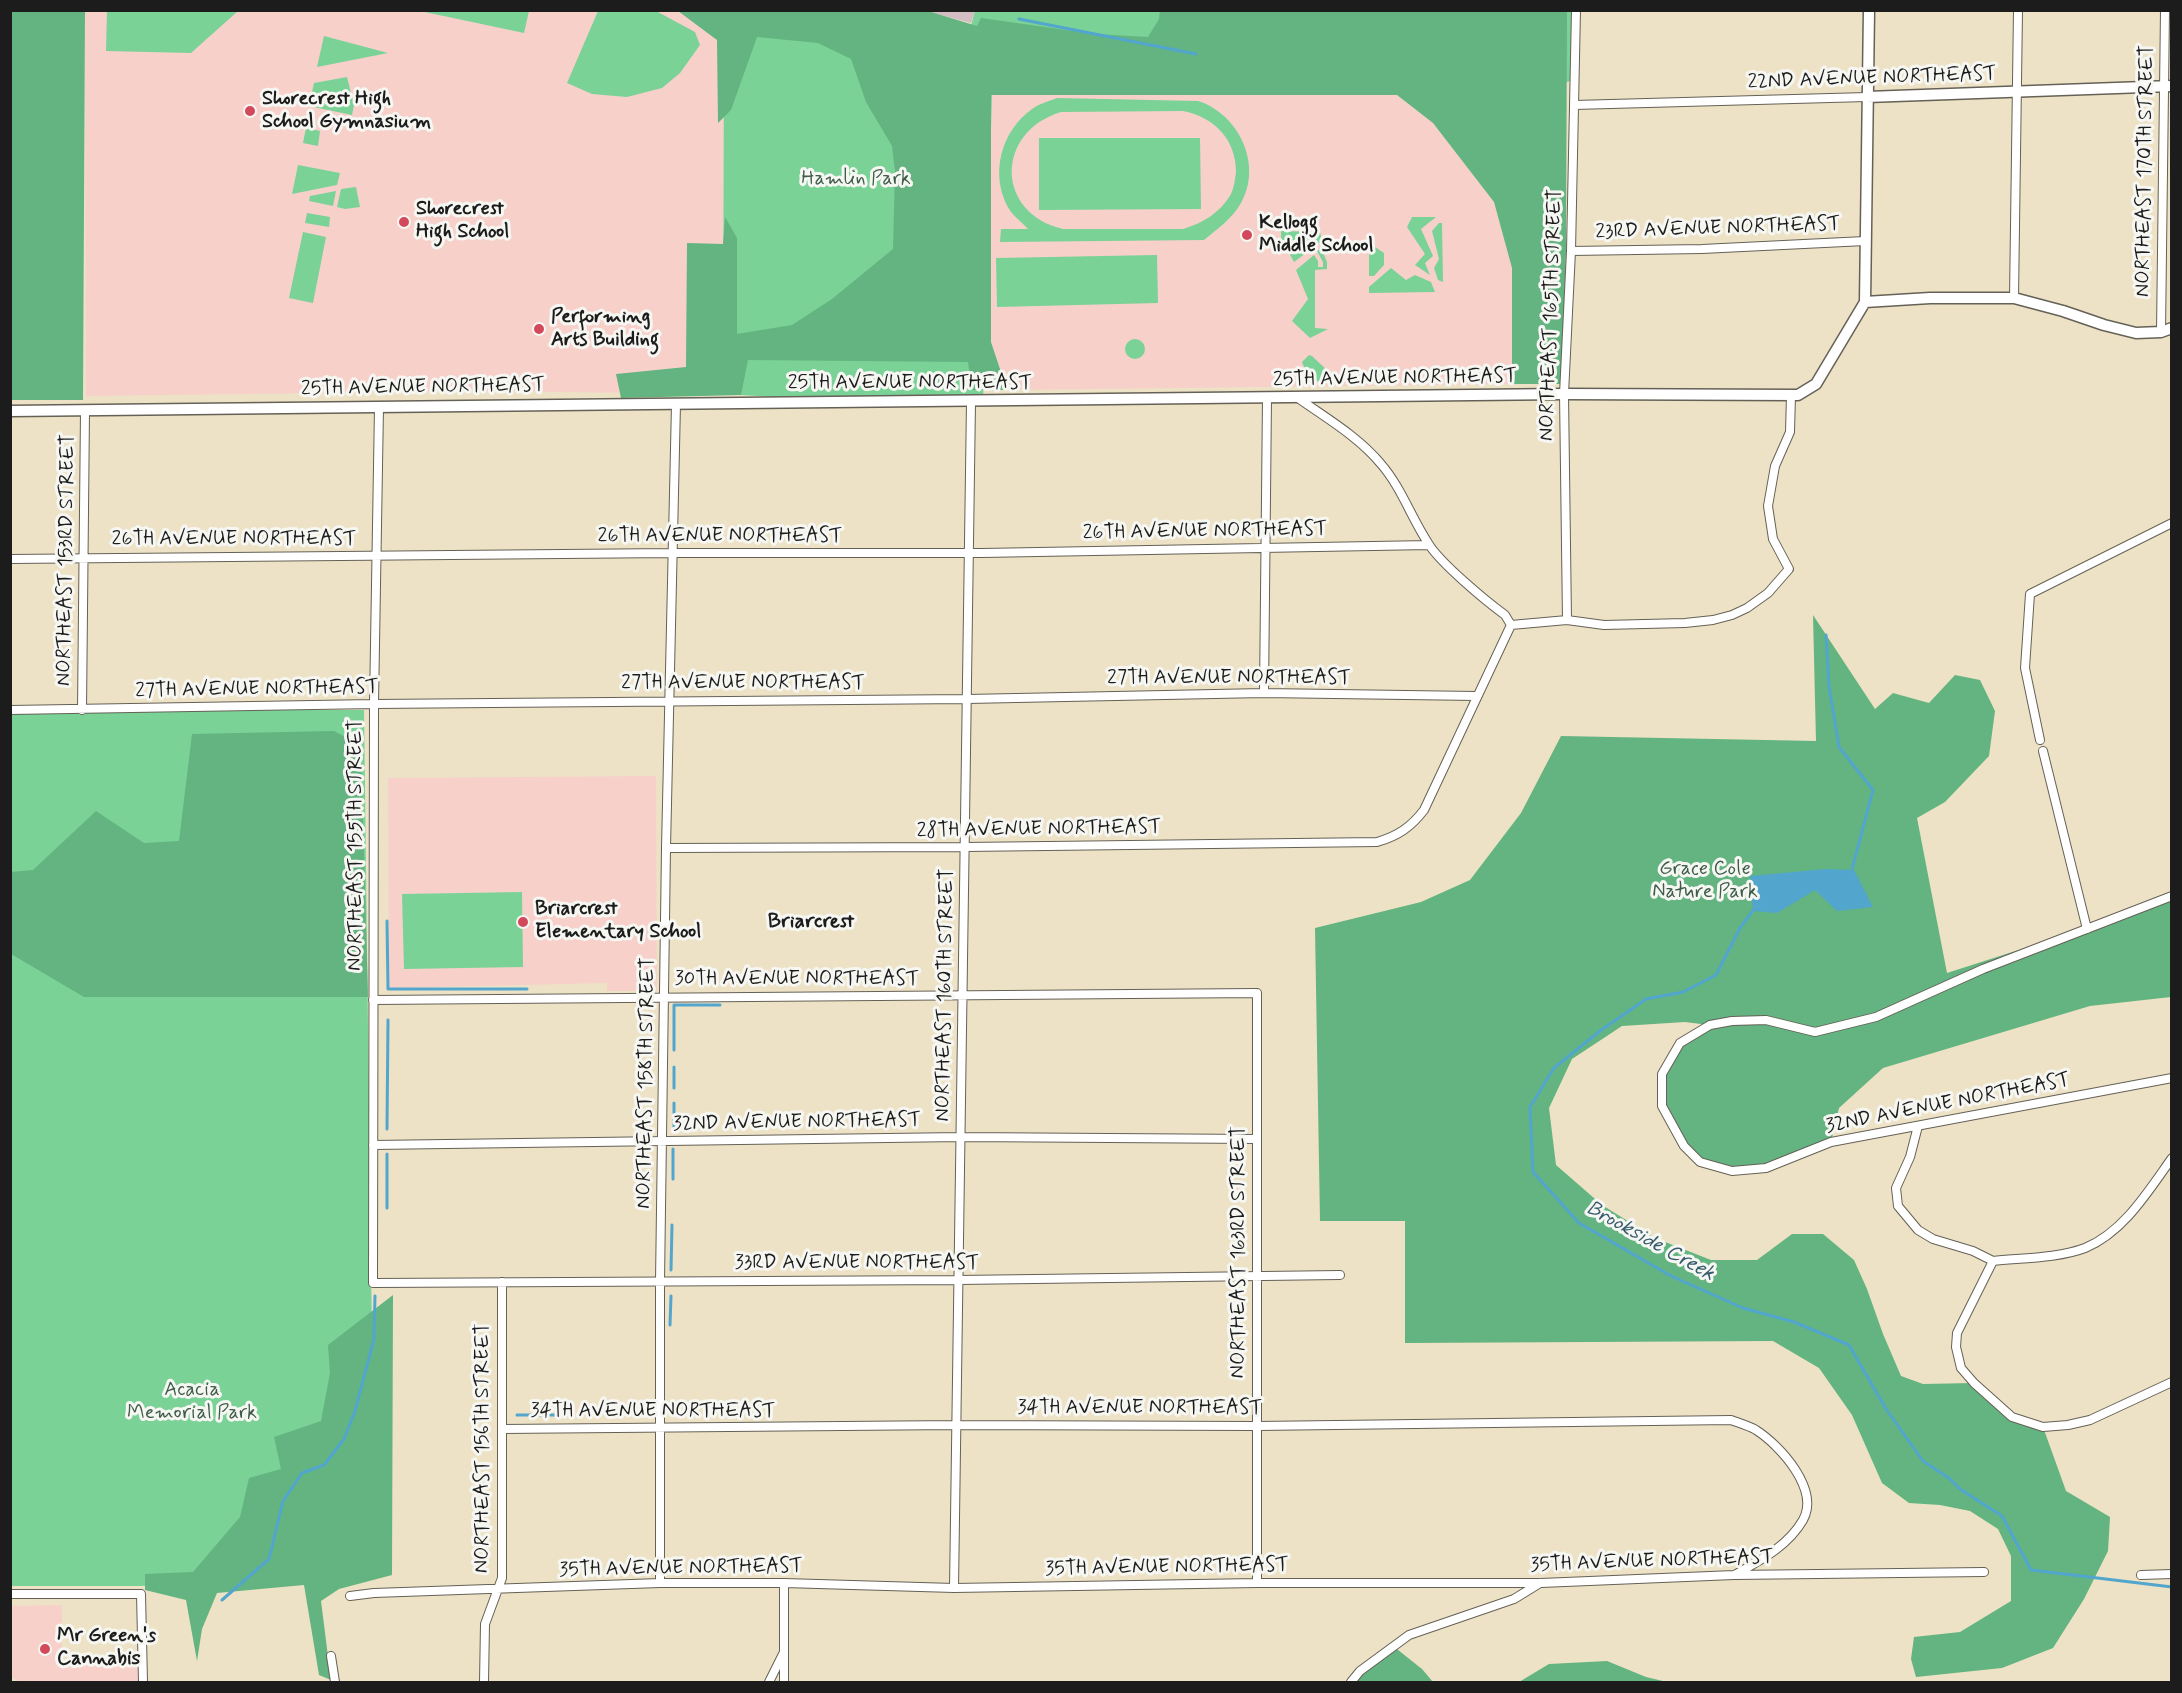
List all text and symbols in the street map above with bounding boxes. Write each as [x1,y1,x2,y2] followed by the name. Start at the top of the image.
[2132,45,2160,297] street label: NORTHEAST 170TH STREET
[1747,63,1997,95] street label: 22ND AVENUE NORTHEAST
[262,88,431,135] place label: Shorecrest High School Gymnasium
[243,104,257,118] marker: Shorecrest High School Gymnasium
[801,168,911,192] park label: Hamlin Park
[1536,188,1568,442] street label: NORTHEAST 165TH STREET
[416,198,509,245] place label: Shorecrest High School
[1259,212,1373,259] place label: Kellogg Middle School
[1595,213,1841,245] street label: 23RD AVENUE NORTHEAST
[397,215,411,229] marker: Shorecrest High School
[1240,228,1254,242] marker: Kellogg Middle School
[551,306,659,353] place label: Performing Arts Building
[532,322,546,336] marker: Performing Arts Building
[1273,365,1517,393] street label: 25TH AVENUE NORTHEAST
[788,372,1032,396] street label: 25TH AVENUE NORTHEAST
[301,374,545,402] street label: 25TH AVENUE NORTHEAST
[53,434,81,686] street label: NORTHEAST 153RD STREET
[1082,518,1328,546] street label: 26TH AVENUE NORTHEAST
[598,525,842,549] street label: 26TH AVENUE NORTHEAST
[112,528,356,552] street label: 26TH AVENUE NORTHEAST
[1107,667,1351,691] street label: 27TH AVENUE NORTHEAST
[621,672,865,696] street label: 27TH AVENUE NORTHEAST
[135,676,379,704] street label: 27TH AVENUE NORTHEAST
[345,719,369,971] street label: NORTHEAST 155TH STREET
[916,816,1162,844] street label: 28TH AVENUE NORTHEAST
[1652,858,1758,905] park label: Grace Cole Nature Park
[932,868,960,1122] street label: NORTHEAST 160TH STREET
[535,898,701,945] place label: Briarcrest Elementary School
[768,910,854,936] district label: Briarcrest
[516,915,530,929] marker: Briarcrest Elementary School
[633,957,661,1209] street label: NORTHEAST 158TH STREET
[675,968,919,992] street label: 30TH AVENUE NORTHEAST
[1824,1069,2072,1139] street label: 32ND AVENUE NORTHEAST
[673,1109,921,1137] street label: 32ND AVENUE NORTHEAST
[1228,1126,1252,1378] street label: NORTHEAST 163RD STREET
[1581,1196,1719,1288] water label: Brookside Creek
[735,1252,979,1276] street label: 33RD AVENUE NORTHEAST
[472,1323,496,1573] street label: NORTHEAST 156TH STREET
[127,1379,257,1426] park label: Acacia Memorial Park
[1017,1397,1263,1421] street label: 34TH AVENUE NORTHEAST
[530,1400,776,1424] street label: 34TH AVENUE NORTHEAST
[1530,1546,1774,1578] street label: 35TH AVENUE NORTHEAST
[1045,1554,1289,1582] street label: 35TH AVENUE NORTHEAST
[559,1555,803,1583] street label: 35TH AVENUE NORTHEAST
[57,1625,156,1672] place label: Mr Green's Cannabis
[38,1642,52,1656] marker: Mr Green's Cannabis

